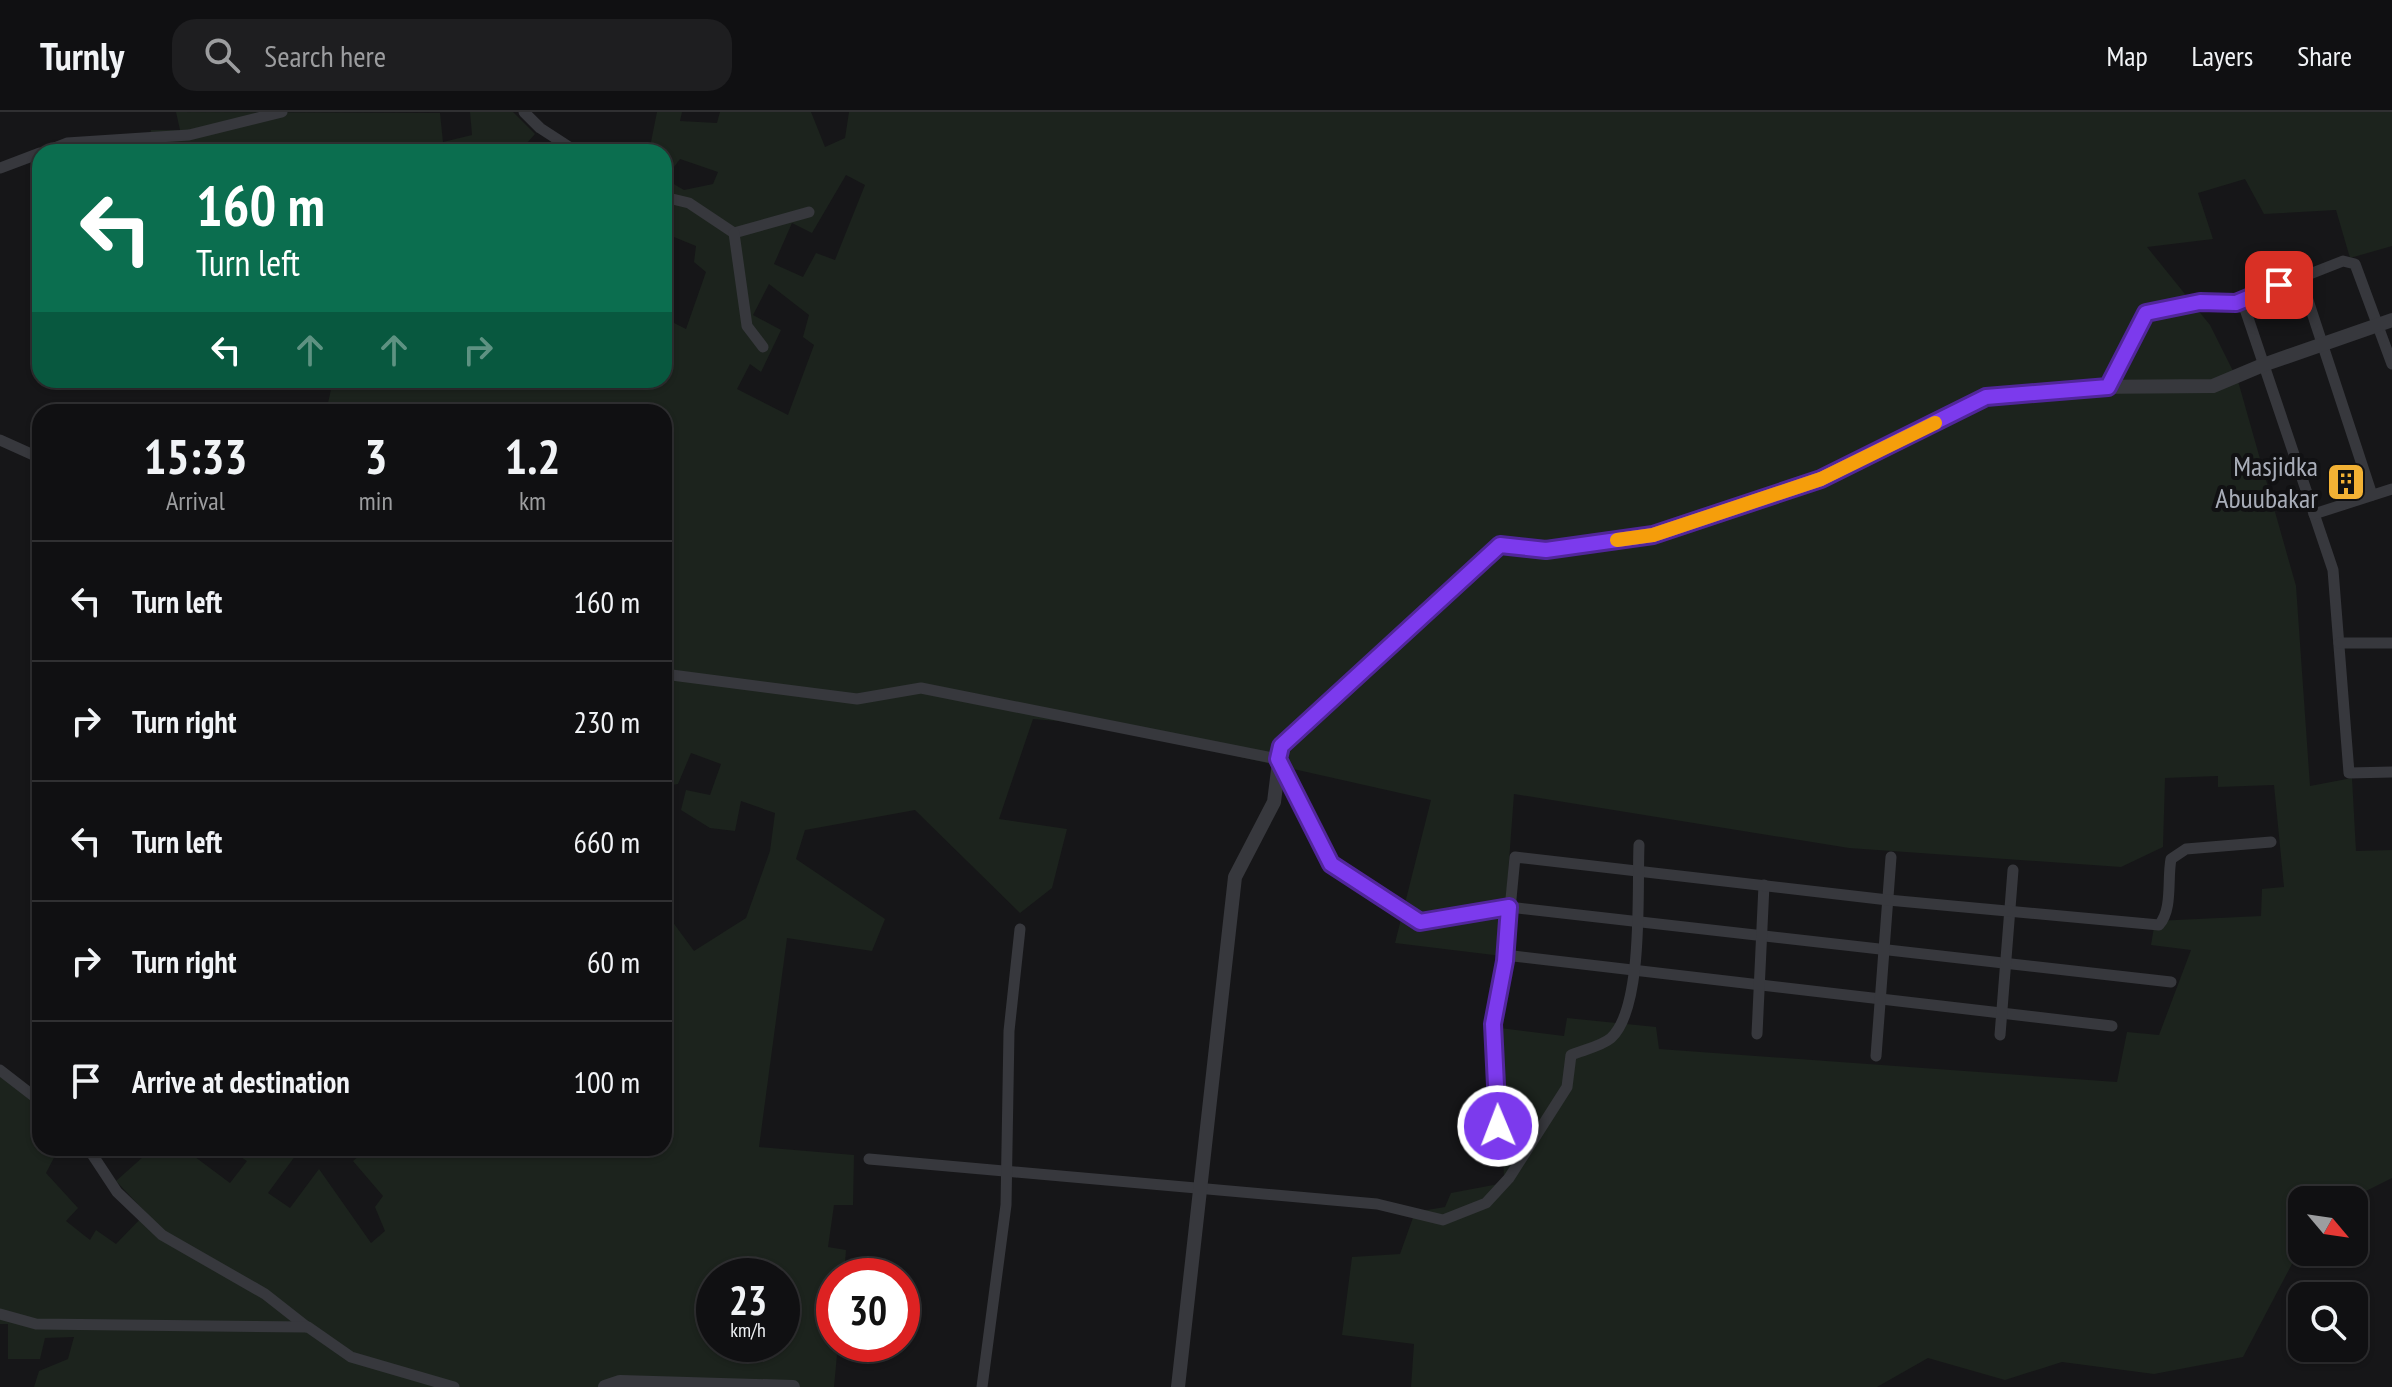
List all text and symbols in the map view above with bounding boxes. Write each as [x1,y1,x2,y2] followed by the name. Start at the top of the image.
[172,19,732,91] search box
[40,31,124,80] text: Turnly
[200,33,244,77] icon: search
[264,36,386,75] text: Search here
[2106,37,2148,74] text: Map
[2192,37,2253,74] text: Layers
[2297,37,2352,74] text: Share
[196,169,325,241] text: 160 m
[64,176,168,280] icon: left
[196,239,300,286] text: Turn left
[2245,251,2313,319] pin
[2257,263,2301,307] icon: arrive
[204,328,248,372] icon: left
[288,328,332,372] icon: ahead
[372,328,416,372] icon: ahead
[456,328,500,372] icon: right
[144,425,247,487] text: 15:33
[364,425,387,487] text: 3
[504,425,560,487] text: 1.2
[2215,447,2318,516] place label: Masjidka Abuubakar
[2325,461,2367,503] building icon: Masjidka Abuubakar
[166,484,225,517] text: Arrival
[359,484,393,517] text: min
[519,484,546,517] text: km
[64,579,108,623] icon: left
[132,582,222,621] text: Turn left
[574,582,640,621] text: 160 m
[64,699,108,743] icon: right
[132,702,236,741] text: Turn right
[574,702,640,741] text: 230 m
[64,819,108,863] icon: left
[132,822,222,861] text: Turn left
[574,822,640,861] text: 660 m
[64,939,108,983] icon: right
[132,942,236,981] text: Turn right
[587,942,640,981] text: 60 m
[64,1059,108,1103] icon: arrive
[132,1062,350,1101] text: Arrive at destination
[574,1062,640,1101] text: 100 m
[1456,1084,1540,1168] position arrow
[2288,1186,2368,1266] north arrow
[2288,1186,2368,1362] map controls
[816,1258,920,1362] speed limit sign: 30
[729,1274,767,1326] text: 23
[2288,1282,2368,1362] button: search
[730,1317,766,1343] text: km/h

